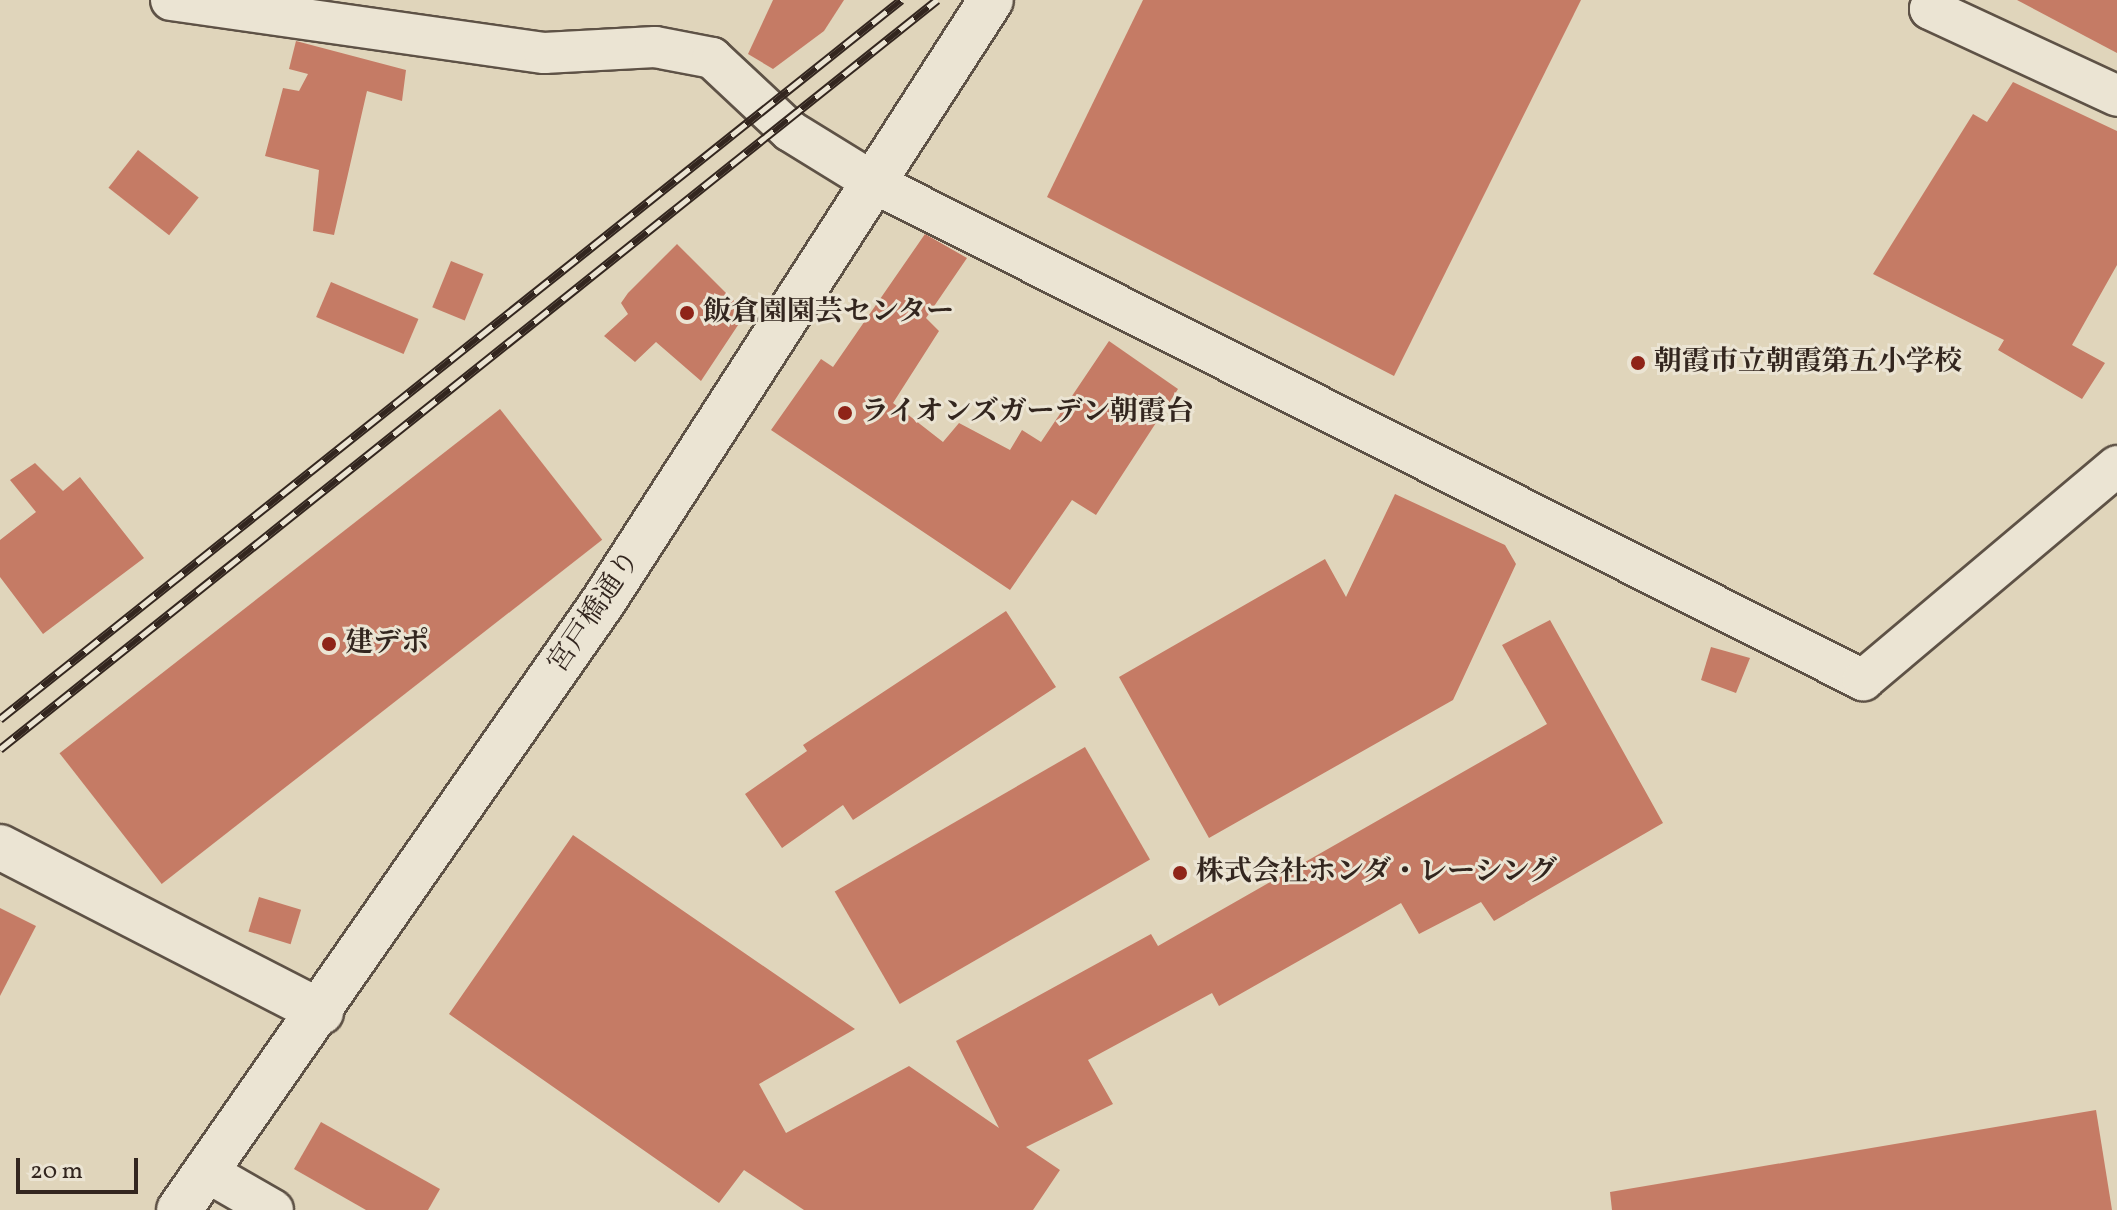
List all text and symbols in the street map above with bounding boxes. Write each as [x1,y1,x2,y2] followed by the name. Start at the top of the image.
[703,296,955,330] place label: 飯倉園園芸センター
[678,304,696,322] marker: 飯倉園園芸センター
[1654,346,1962,380] place label: 朝霞市立朝霞第五小学校
[1629,354,1647,372] marker: 朝霞市立朝霞第五小学校
[861,396,1197,430] place label: ライオンズガーデン朝霞台
[836,404,854,422] marker: ライオンズガーデン朝霞台
[542,545,648,679] street label: 宮戸橋通り
[345,627,429,661] place label: 建デポ
[320,635,338,653] marker: 建デポ
[1196,856,1560,890] place label: 株式会社ホンダ・レーシング
[1171,864,1189,882] marker: 株式会社ホンダ・レーシング
[20,1142,142,1192] scale bar
[30,1155,83,1189] text: 20 m

